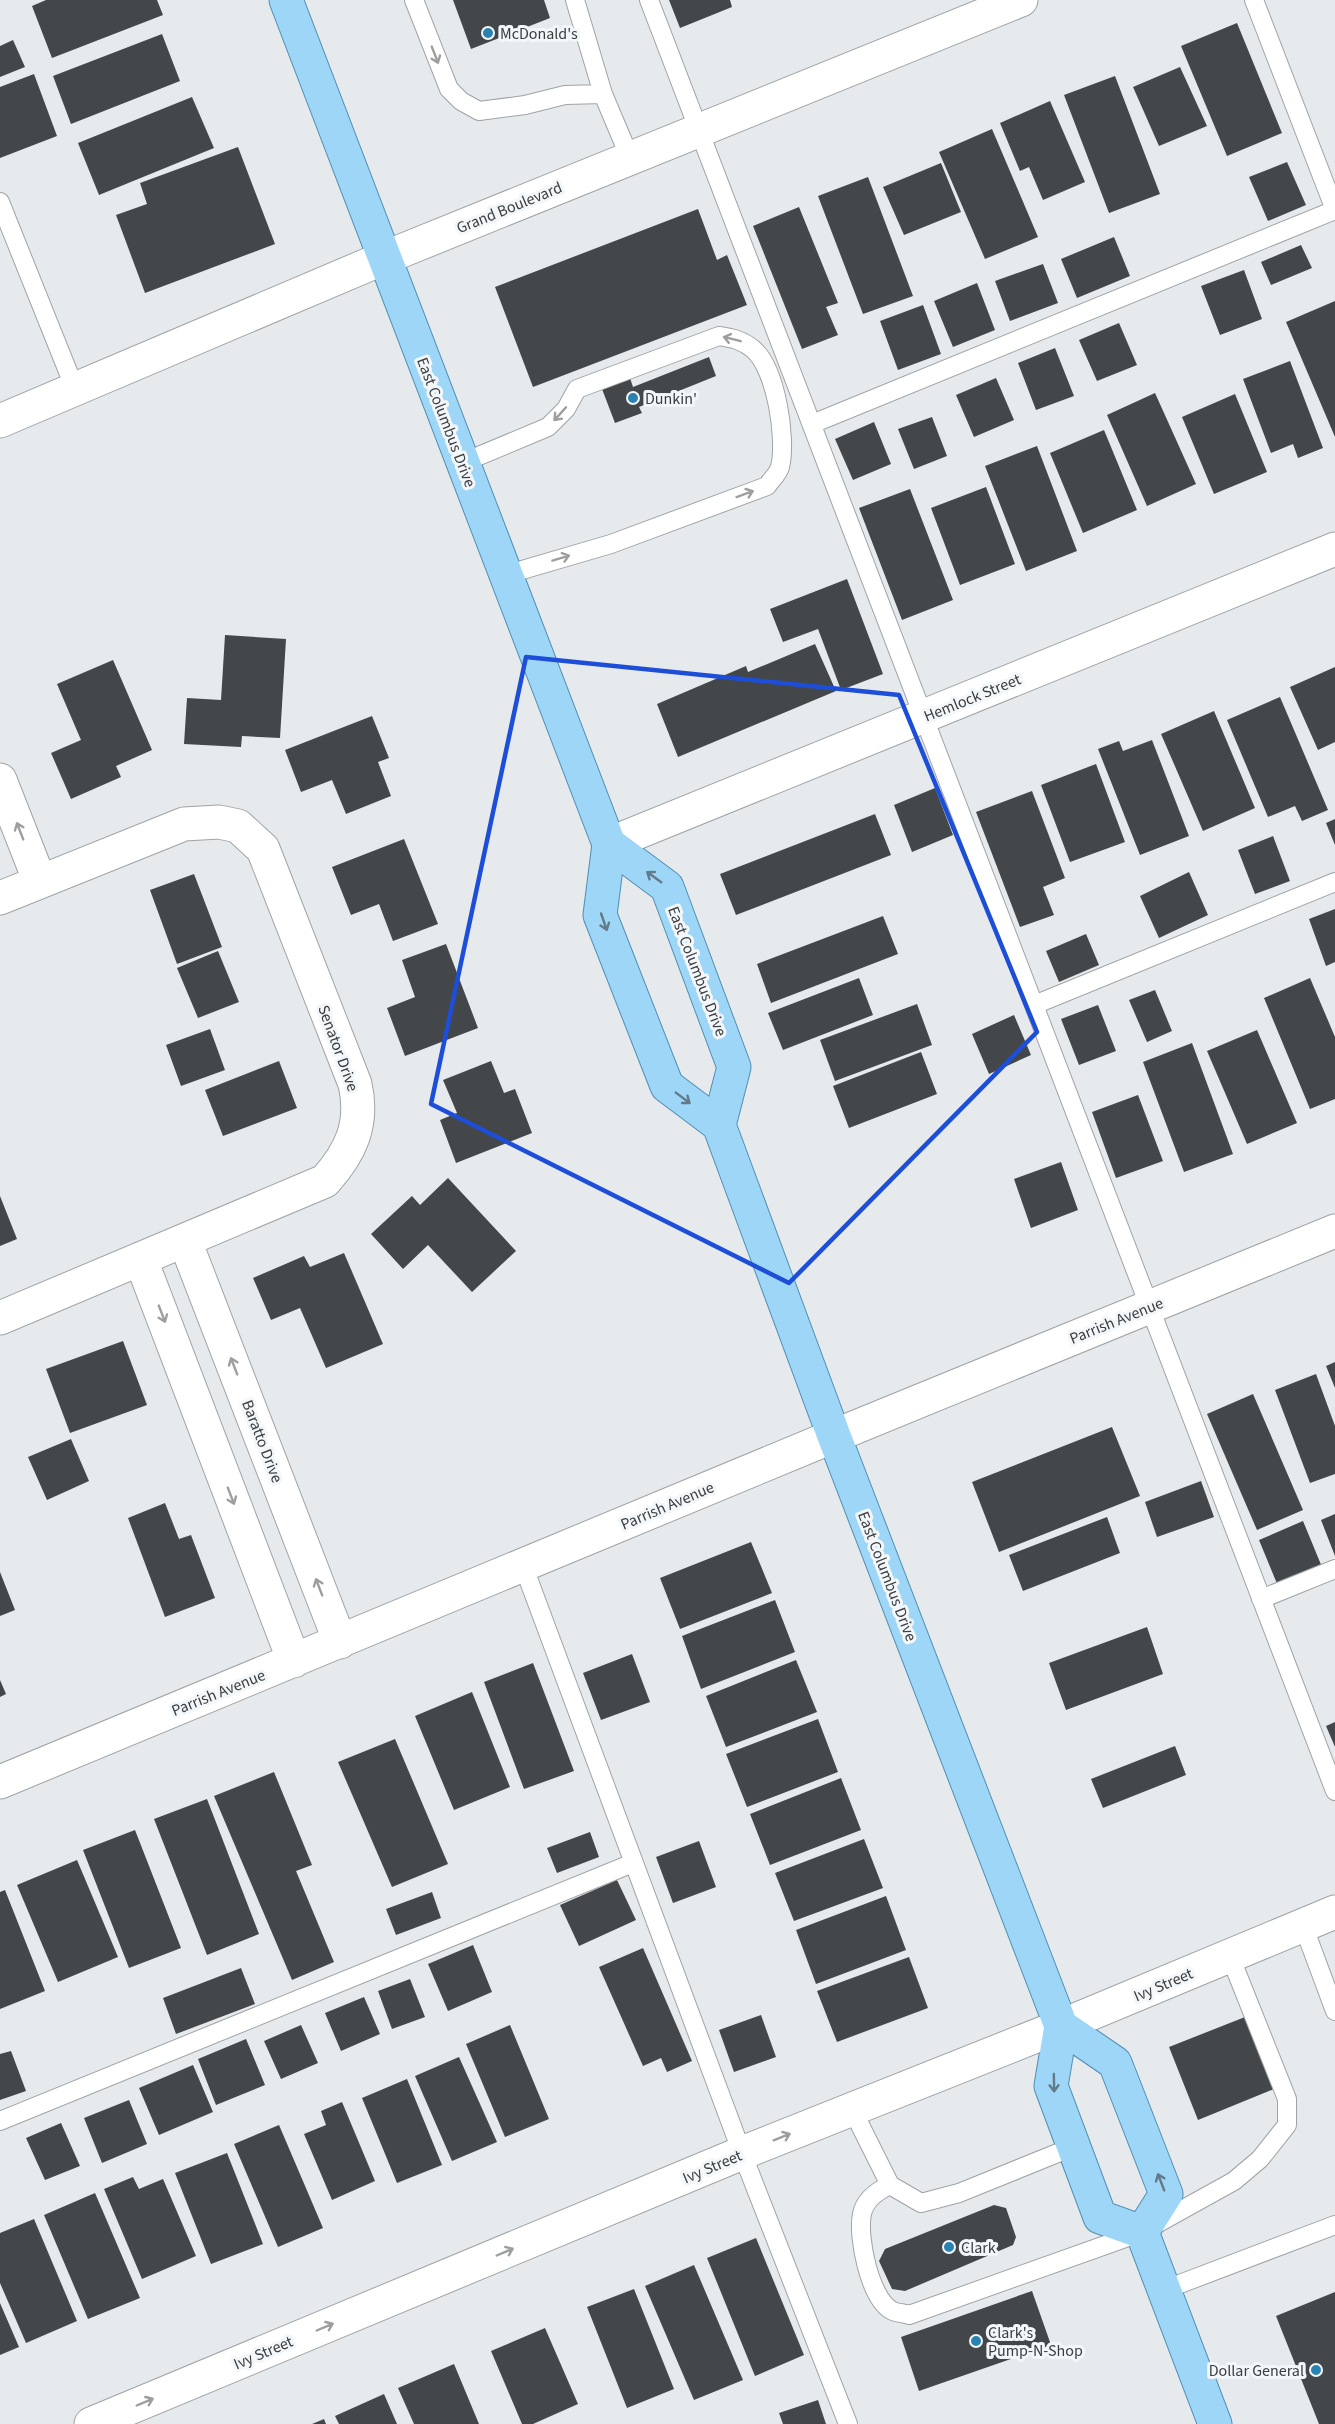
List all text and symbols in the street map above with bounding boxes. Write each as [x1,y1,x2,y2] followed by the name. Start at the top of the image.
[500,23,578,45] place label: McDonald's
[481,26,495,40] marker: McDonald's
[431,45,442,63] one-way arrow
[453,177,566,239] street label: Grand Boulevard
[723,332,742,344] one-way arrow
[411,354,481,491] street label: East Columbus Drive
[645,388,697,410] place label: Dunkin'
[626,391,640,405] marker: Dunkin'
[553,406,567,421] one-way arrow
[736,488,754,499] one-way arrow
[551,552,570,563] one-way arrow
[921,668,1025,727] street label: Hemlock Street
[14,822,25,841] one-way arrow
[646,871,662,883] one-way arrow
[662,903,732,1040] street label: East Columbus Drive
[599,913,610,932] one-way arrow
[312,1002,364,1095] street label: Senator Drive
[674,1091,690,1104] one-way arrow
[1066,1292,1167,1350] street label: Parrish Avenue
[157,1304,168,1323] one-way arrow
[228,1357,239,1376] one-way arrow
[236,1397,288,1486] street label: Baratto Drive
[617,1476,717,1535] street label: Parrish Avenue
[226,1487,237,1505] one-way arrow
[852,1508,922,1645] street label: East Columbus Drive
[313,1578,324,1597] one-way arrow
[168,1664,269,1722] street label: Parrish Avenue
[1130,1962,1197,2007] street label: Ivy Street
[1048,2073,1059,2092] one-way arrow
[773,2131,791,2142] one-way arrow
[679,2144,746,2189] street label: Ivy Street
[1155,2173,1166,2191] one-way arrow
[961,2237,996,2259] place label: Clark
[942,2240,956,2254] marker: Clark
[495,2246,514,2257] one-way arrow
[315,2321,334,2332] one-way arrow
[988,2322,1083,2362] place label: Clark's Pump-N-Shop
[230,2330,297,2375] street label: Ivy Street
[969,2334,983,2348] marker: Clark's Pump-N-Shop
[1209,2360,1304,2382] place label: Dollar General
[1309,2363,1323,2377] marker: Dollar General
[136,2395,154,2406] one-way arrow

